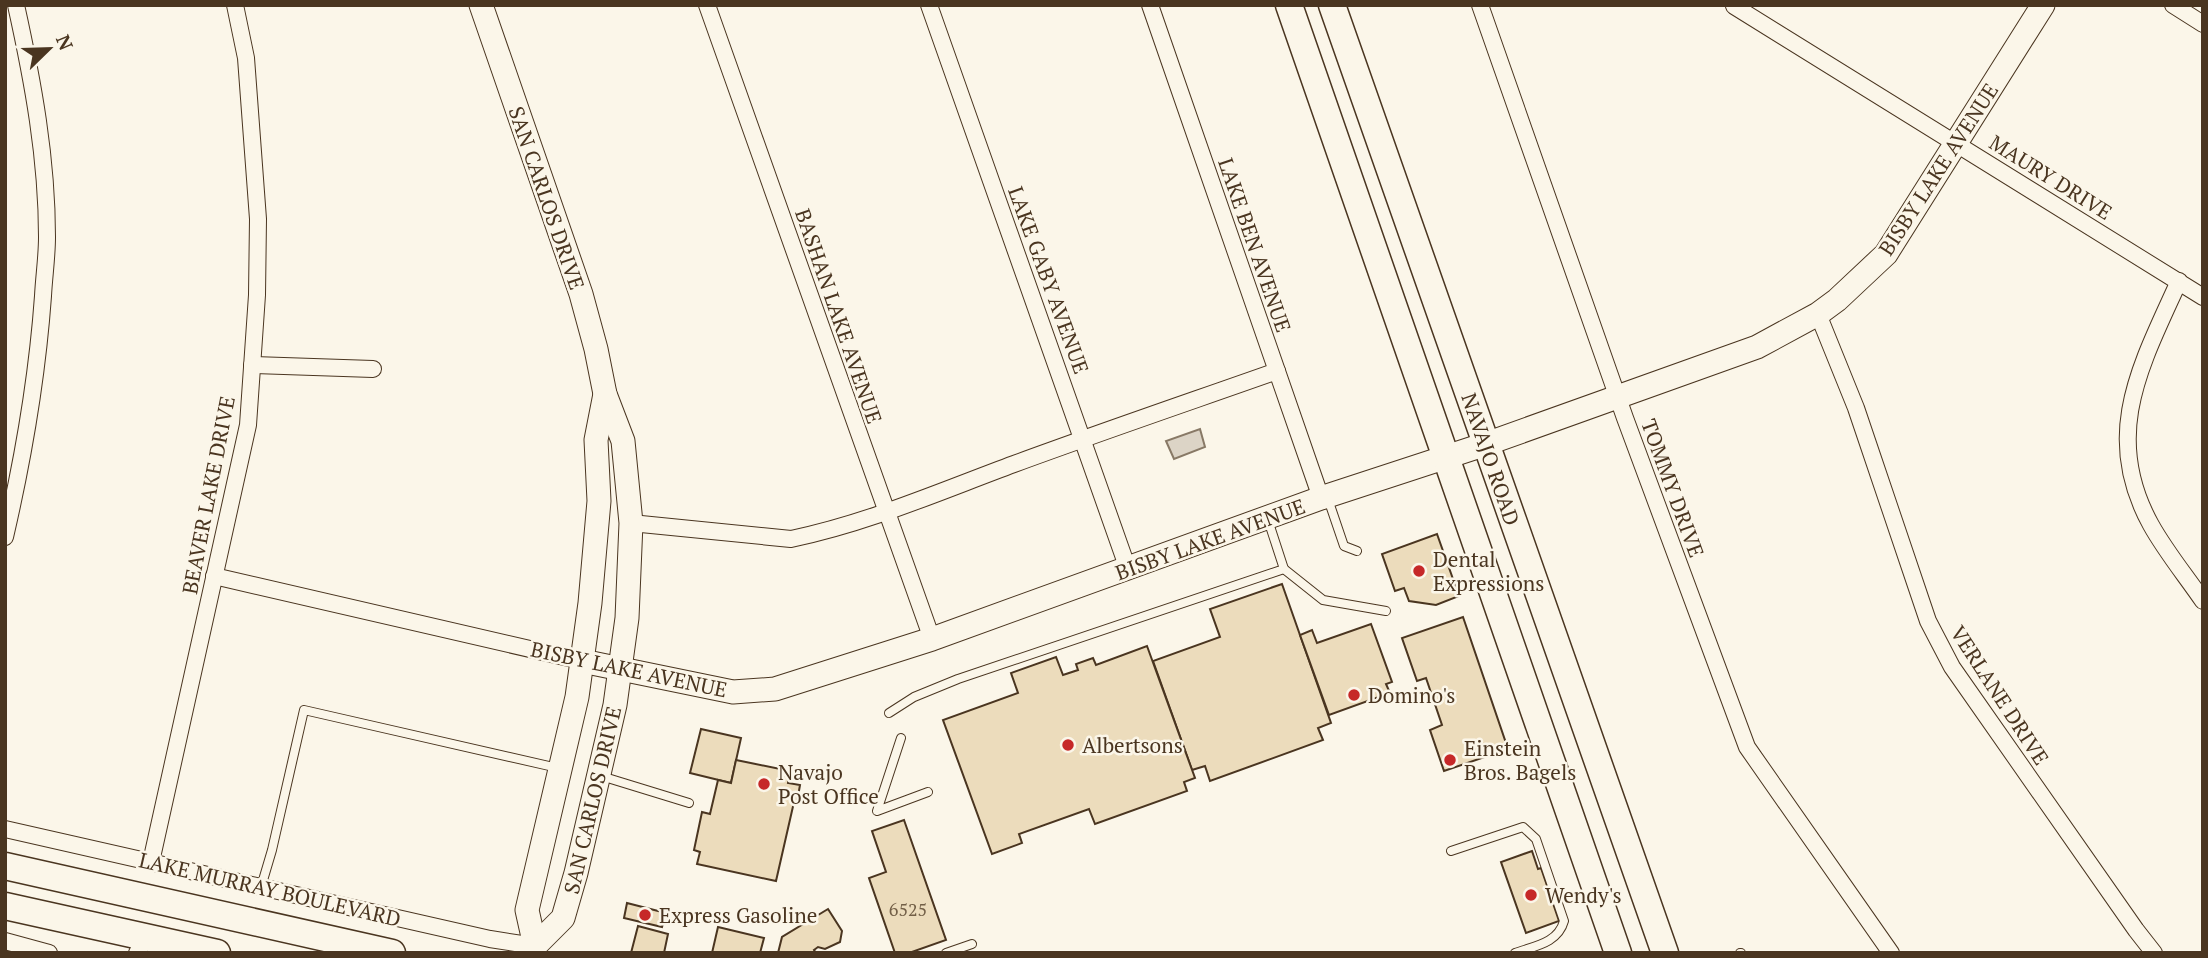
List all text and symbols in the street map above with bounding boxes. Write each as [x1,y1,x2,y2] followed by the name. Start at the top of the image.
[14,14,84,84] north arrow
[51,31,80,54] text: N
[1872,78,2004,260] street label: BISBY LAKE AVENUE
[503,103,591,293] street label: SAN CARLOS DRIVE
[1984,128,2118,226] street label: MAURY DRIVE
[1212,154,1298,336] street label: LAKE BEN AVENUE
[1002,183,1096,377] street label: LAKE GABY AVENUE
[789,205,889,427] street label: BASHAN LAKE AVENUE
[1455,389,1527,529] street label: NAVAJO ROAD
[175,393,241,597] street label: BEAVER LAKE DRIVE
[1635,415,1711,561] street label: TOMMY DRIVE
[1111,492,1309,586] street label: BISBY LAKE AVENUE
[1433,545,1544,597] place label: Dental Expressions
[1411,563,1427,579] marker: Dental Expressions
[1944,620,2056,770] street label: VERLANE DRIVE
[528,635,730,703] street label: BISBY LAKE AVENUE
[1368,681,1455,709] place label: Domino's
[1346,687,1362,703] marker: Domino's
[557,703,627,897] street label: SAN CARLOS DRIVE
[1082,731,1183,759] place label: Albertsons
[1464,734,1576,786] place label: Einstein Bros. Bagels
[1060,737,1076,753] marker: Albertsons
[1442,752,1458,768] marker: Einstein Bros. Bagels
[778,758,879,810] place label: Navajo Post Office
[756,776,772,792] marker: Navajo Post Office
[136,845,404,933] street label: LAKE MURRAY BOULEVARD
[1545,881,1622,909] place label: Wendy's
[1523,887,1539,903] marker: Wendy's
[889,897,927,921] house number: 6525
[659,901,817,929] place label: Express Gasoline
[637,907,653,923] marker: Express Gasoline

